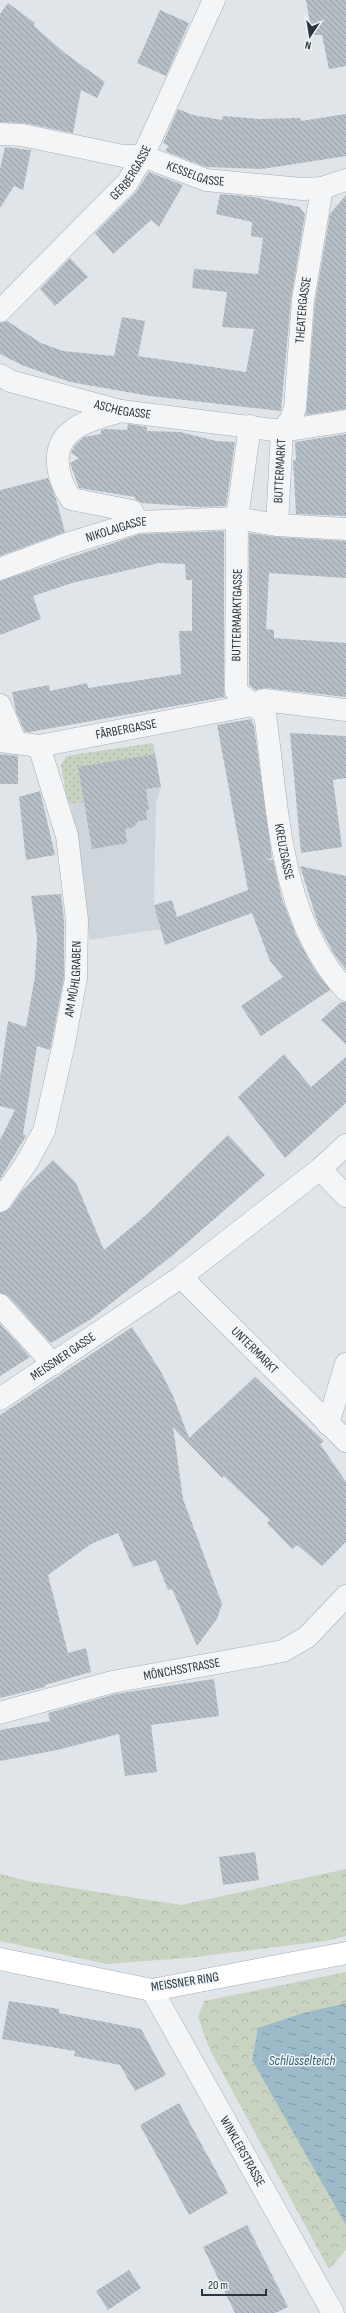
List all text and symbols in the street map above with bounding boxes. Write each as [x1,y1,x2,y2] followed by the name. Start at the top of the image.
[290,16,330,56] north arrow
[304,38,312,52] text: N
[107,143,155,204] street label: GERBERGASSE
[164,158,225,190] street label: KESSELGASSE
[292,275,315,344] street label: THEATERGASSE
[91,396,152,423] street label: ASCHEGASSE
[270,438,290,504] street label: BUTTERMARKT
[84,514,147,546] street label: NIKOLAIGASSE
[228,568,246,662] street label: BUTTERMARKTGASSE
[94,716,158,743] street label: FÄRBERGASSE
[271,822,298,882] street label: KREUZGASSE
[61,941,85,1019] street label: AM MÜHLGRABEN
[228,1323,282,1377] street label: UNTERMARKT
[27,1329,99,1384] street label: MEISSNER GASSE
[142,1655,221,1684] street label: MÖNCHSSTRASSE
[150,1969,220,1995] street label: MEISSNER RING
[269,2052,335,2069] water label: Schlüsselteich
[216,2113,269,2189] street label: WINKLERSTRASSE
[202,2271,266,2297] scale bar
[208,2278,228,2293] text: 20 m

